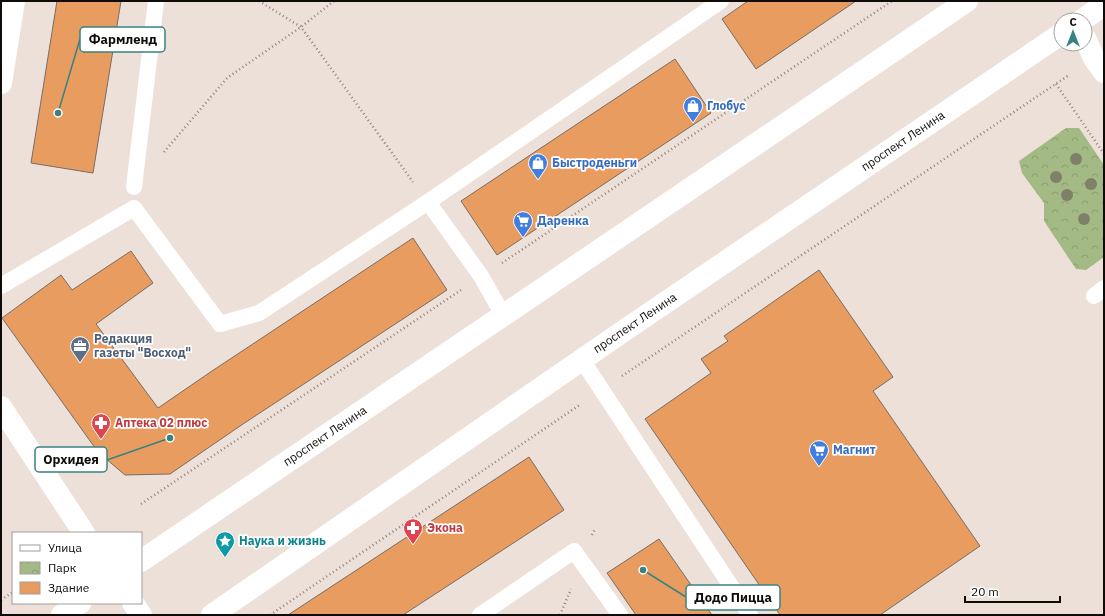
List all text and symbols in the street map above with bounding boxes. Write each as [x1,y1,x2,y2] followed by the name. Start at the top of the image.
[1053,12,1093,52] north arrow
[1069,15,1077,29] text: С
[80,27,165,52] callout: Фармленд
[89,31,158,48] text: Фармленд
[682,95,704,123] shop icon: Глобус
[707,98,746,113] place label: Глобус
[858,107,948,174] street label: проспект Ленина
[527,152,549,180] shop icon: Быстроденьги
[552,155,637,170] place label: Быстроденьги
[512,210,534,238] supermarket icon: Даренка
[537,213,589,228] place label: Даренка
[590,289,680,356] street label: проспект Ленина
[94,331,191,360] place label: Редакция газеты "Восход"
[69,335,91,363] office icon: Редакция газеты "Восход"
[280,402,370,469] street label: проспект Ленина
[90,412,112,440] pharmacy icon: Аптека 02 плюс
[115,415,207,430] place label: Аптека 02 плюс
[808,439,830,467] supermarket icon: Магнит
[833,442,876,457] place label: Магнит
[35,447,107,472] callout: Орхидея
[43,451,99,468] text: Орхидея
[402,517,424,545] pharmacy icon: Экона
[427,520,463,535] place label: Экона
[214,530,236,558] place icon: Наука и жизнь
[12,532,142,604] legend
[239,533,326,548] place label: Наука и жизнь
[48,540,82,555] text: Улица
[48,560,77,575] text: Парк
[965,578,1060,604] scale bar
[48,580,90,595] text: Здание
[971,584,999,599] text: 20 m
[686,585,780,610] callout: Додо Пицца
[694,589,772,606] text: Додо Пицца

